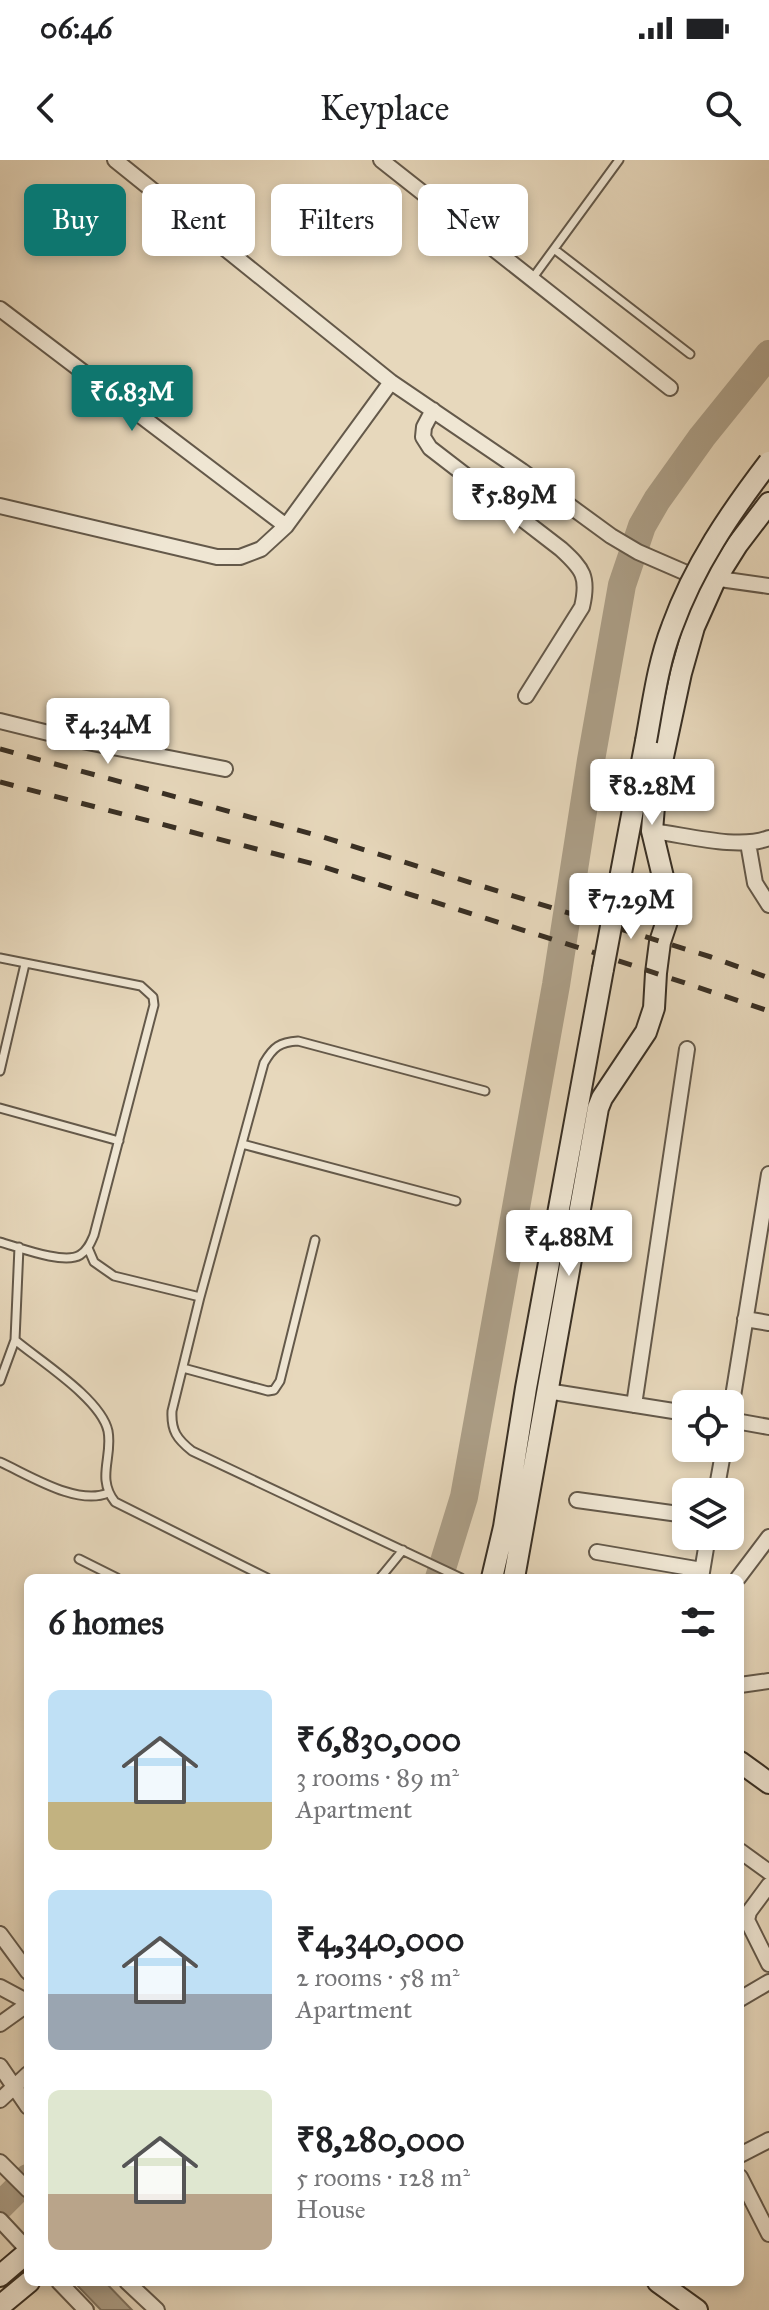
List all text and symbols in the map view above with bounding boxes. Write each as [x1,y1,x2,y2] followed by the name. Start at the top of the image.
[40,10,113,46] text: 06:46
[24,86,68,130] icon: back
[320,86,449,130] text: Keyplace
[701,86,745,130] icon: search
[24,184,126,256] chip: Buy
[142,184,255,256] chip: Rent
[271,184,402,256] chip: Filters
[418,184,528,256] chip: New
[67,365,197,433] pin: ₹6.83M
[90,375,174,407] text: ₹6.83M
[449,468,579,536] pin: ₹5.89M
[471,478,557,510] text: ₹5.89M
[43,698,173,766] pin: ₹4.34M
[64,708,152,740] text: ₹4.34M
[587,759,717,827] pin: ₹8.28M
[608,769,696,801] text: ₹8.28M
[566,873,696,941] pin: ₹7.29M
[587,883,675,915] text: ₹7.29M
[504,1210,634,1278] pin: ₹4.88M
[524,1220,614,1252] text: ₹4.88M
[672,1390,744,1550] map controls
[672,1390,744,1462] button: locate
[672,1478,744,1550] button: layers
[676,1600,720,1644] icon: filters
[48,1602,164,1643] text: 6 homes
[296,1719,461,1760] text: ₹6,830,000
[112,1722,208,1818] icon: home
[296,1761,459,1793] text: 3 rooms · 89 m²
[296,1793,412,1825] text: Apartment
[296,1919,464,1960] text: ₹4,340,000
[112,1922,208,2018] icon: home
[296,1961,460,1993] text: 2 rooms · 58 m²
[296,1993,412,2025] text: Apartment
[296,2119,465,2160] text: ₹8,280,000
[112,2122,208,2218] icon: home
[296,2161,470,2193] text: 5 rooms · 128 m²
[296,2193,366,2225] text: House

